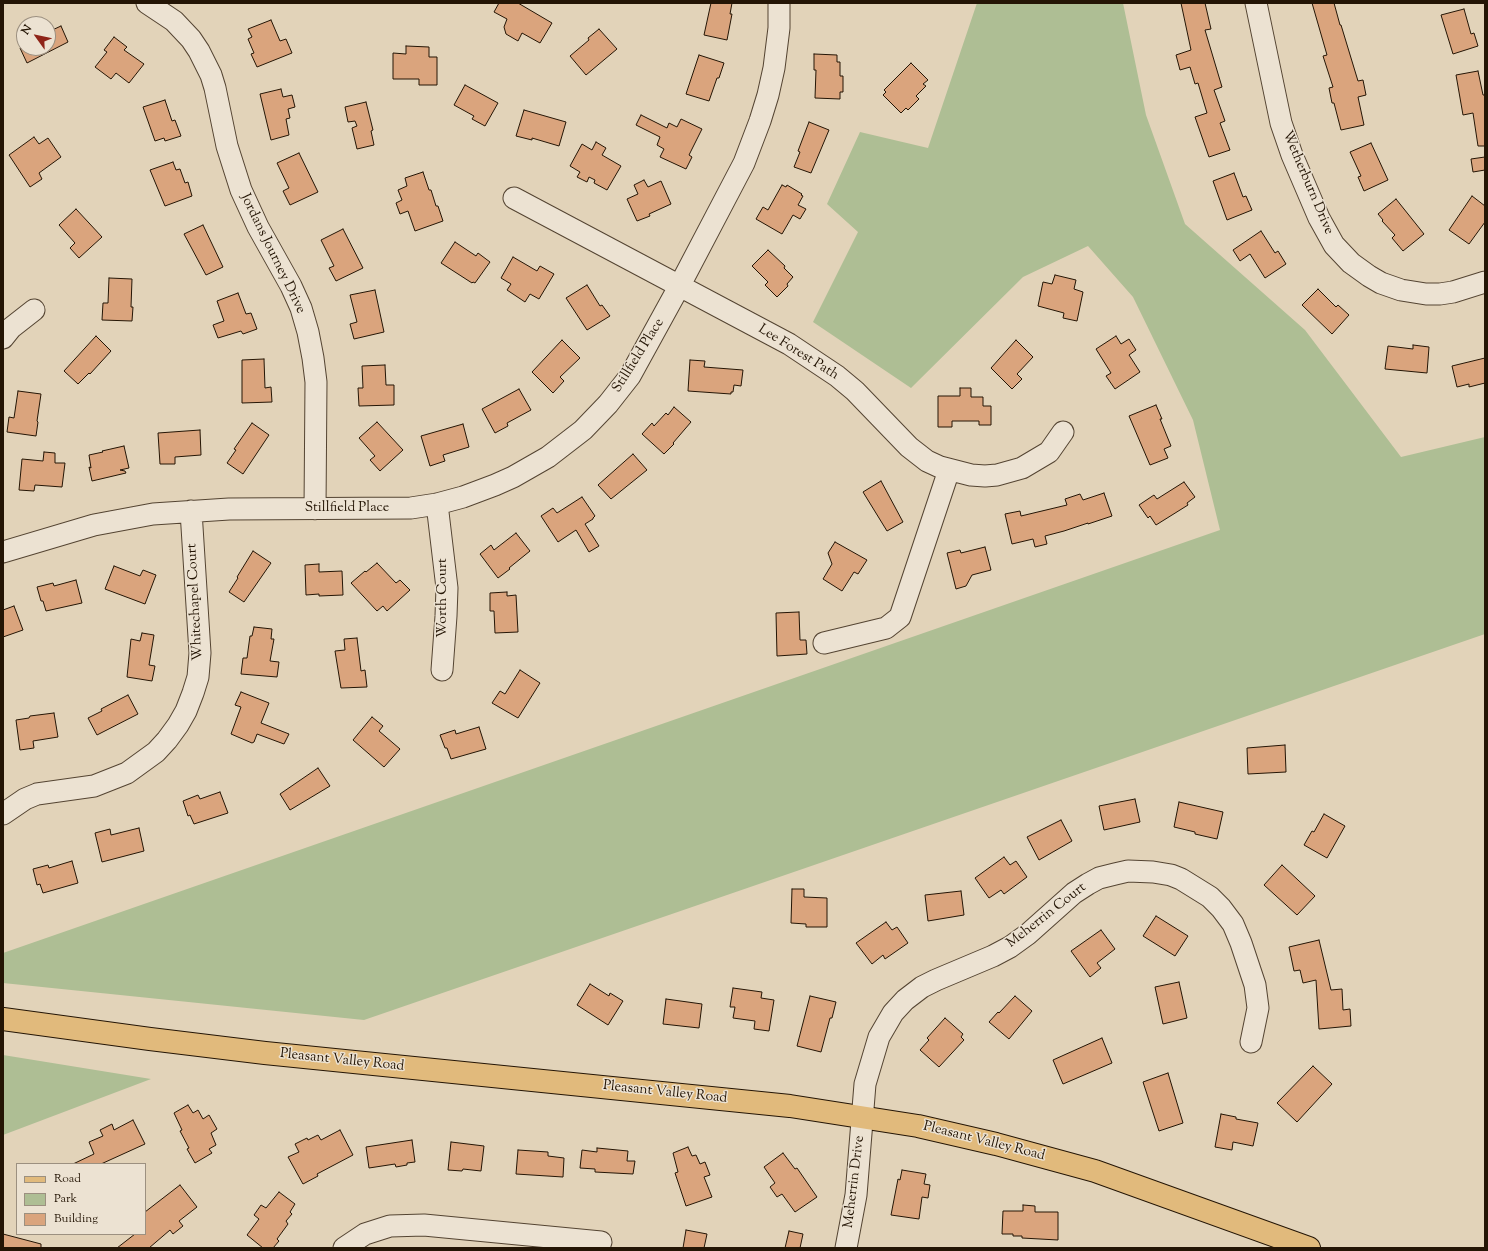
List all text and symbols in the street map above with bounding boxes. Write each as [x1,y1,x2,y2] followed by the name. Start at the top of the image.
[16,16,56,56] north arrow
[18,22,36,38] text: N
[1278,129,1336,237] street label: Wetherburn Drive
[236,191,308,317] street label: Jordans Journey Drive
[609,316,669,396] street label: Stillfield Place
[755,322,841,384] street label: Lee Forest Path
[305,501,389,517] street label: Stillfield Place
[185,543,207,661] street label: Whitechapel Court
[436,558,452,638] street label: Worth Court
[1004,880,1090,952] street label: Meherrin Court
[279,1046,405,1076] street label: Pleasant Valley Road
[602,1078,728,1108] street label: Pleasant Valley Road
[921,1119,1047,1165] street label: Pleasant Valley Road
[841,1135,869,1229] street label: Meherrin Drive
[16,1163,146,1235] legend
[54,1170,81,1188] text: Road
[54,1190,77,1208] text: Park
[54,1210,98,1228] text: Building

